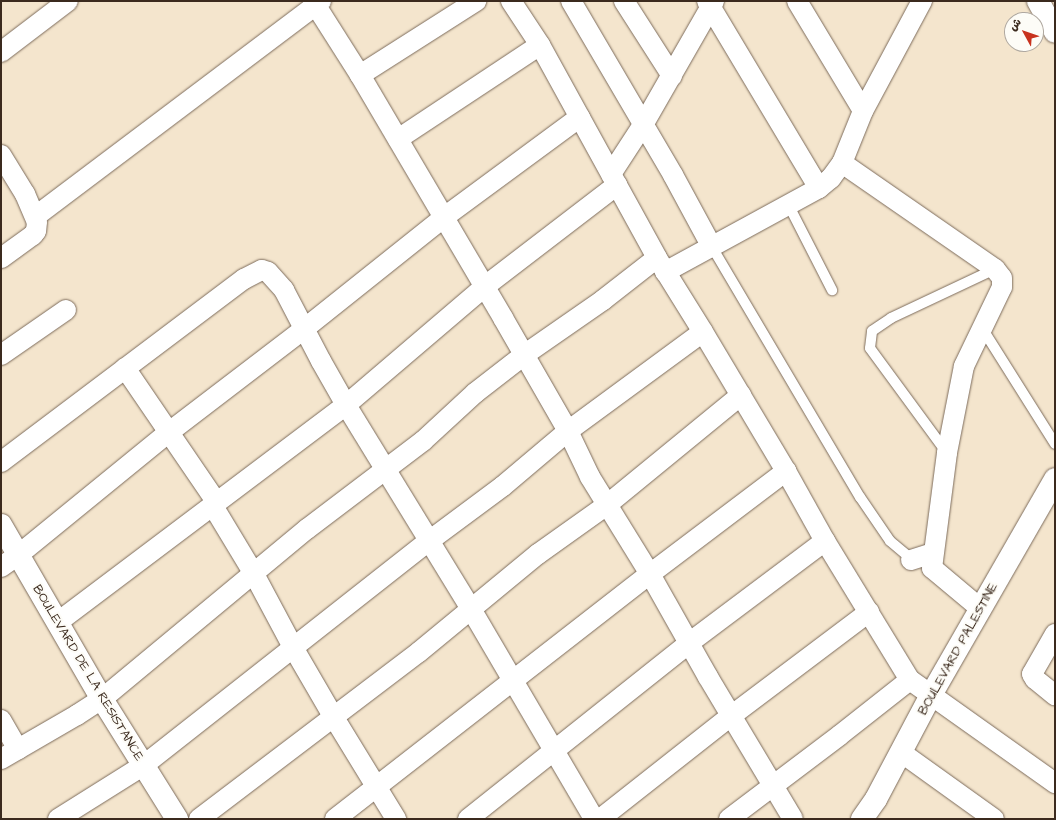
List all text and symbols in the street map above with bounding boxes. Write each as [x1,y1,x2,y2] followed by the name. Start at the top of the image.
[1004,12,1044,52] north arrow
[1006,15,1025,34] text: ش
[915,580,1001,718] street label: BOULEVARD PALESTINE
[29,582,147,764] street label: BOULEVARD DE LA RESISTANCE

